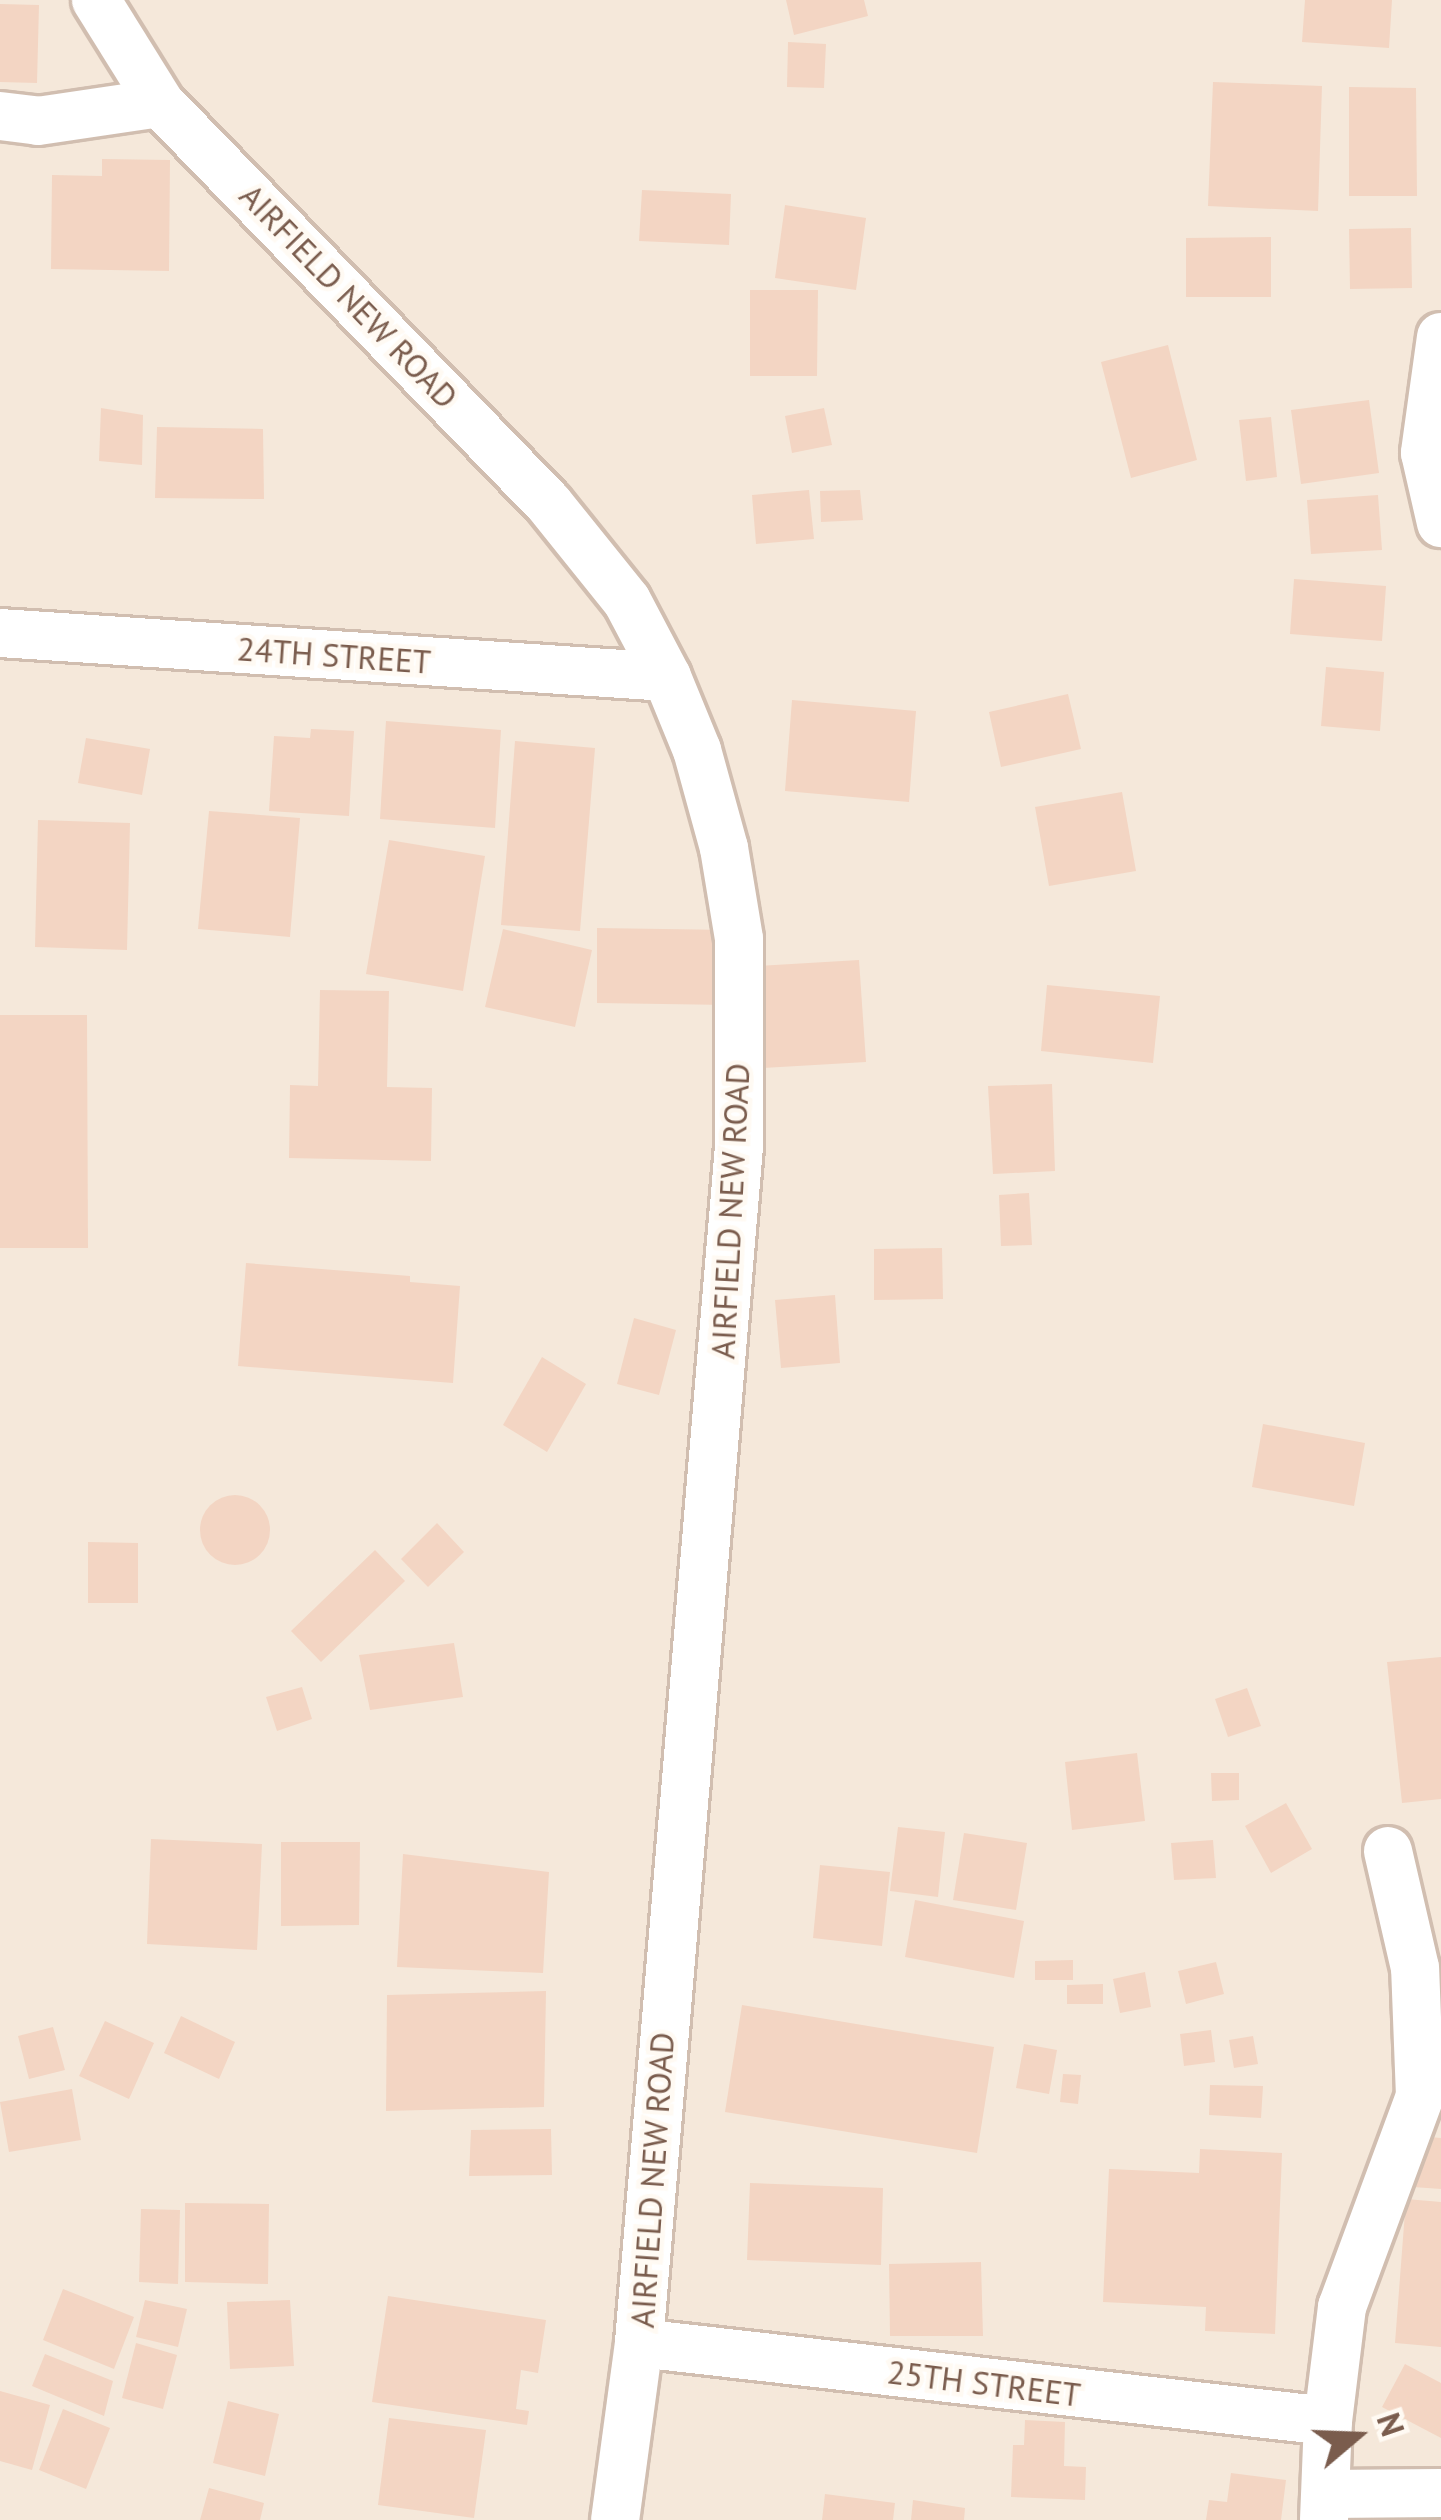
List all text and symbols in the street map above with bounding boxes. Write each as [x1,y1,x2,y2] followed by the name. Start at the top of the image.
[232,175,466,417] street label: AIRFIELD NEW ROAD
[236,628,432,682] street label: 24TH STREET
[702,1062,758,1360] street label: AIRFIELD NEW ROAD
[622,2030,682,2330] street label: AIRFIELD NEW ROAD
[885,2351,1083,2415] street label: 25TH STREET
[1297,2376,1417,2496] north arrow
[1368,2407,1415,2441] text: N

